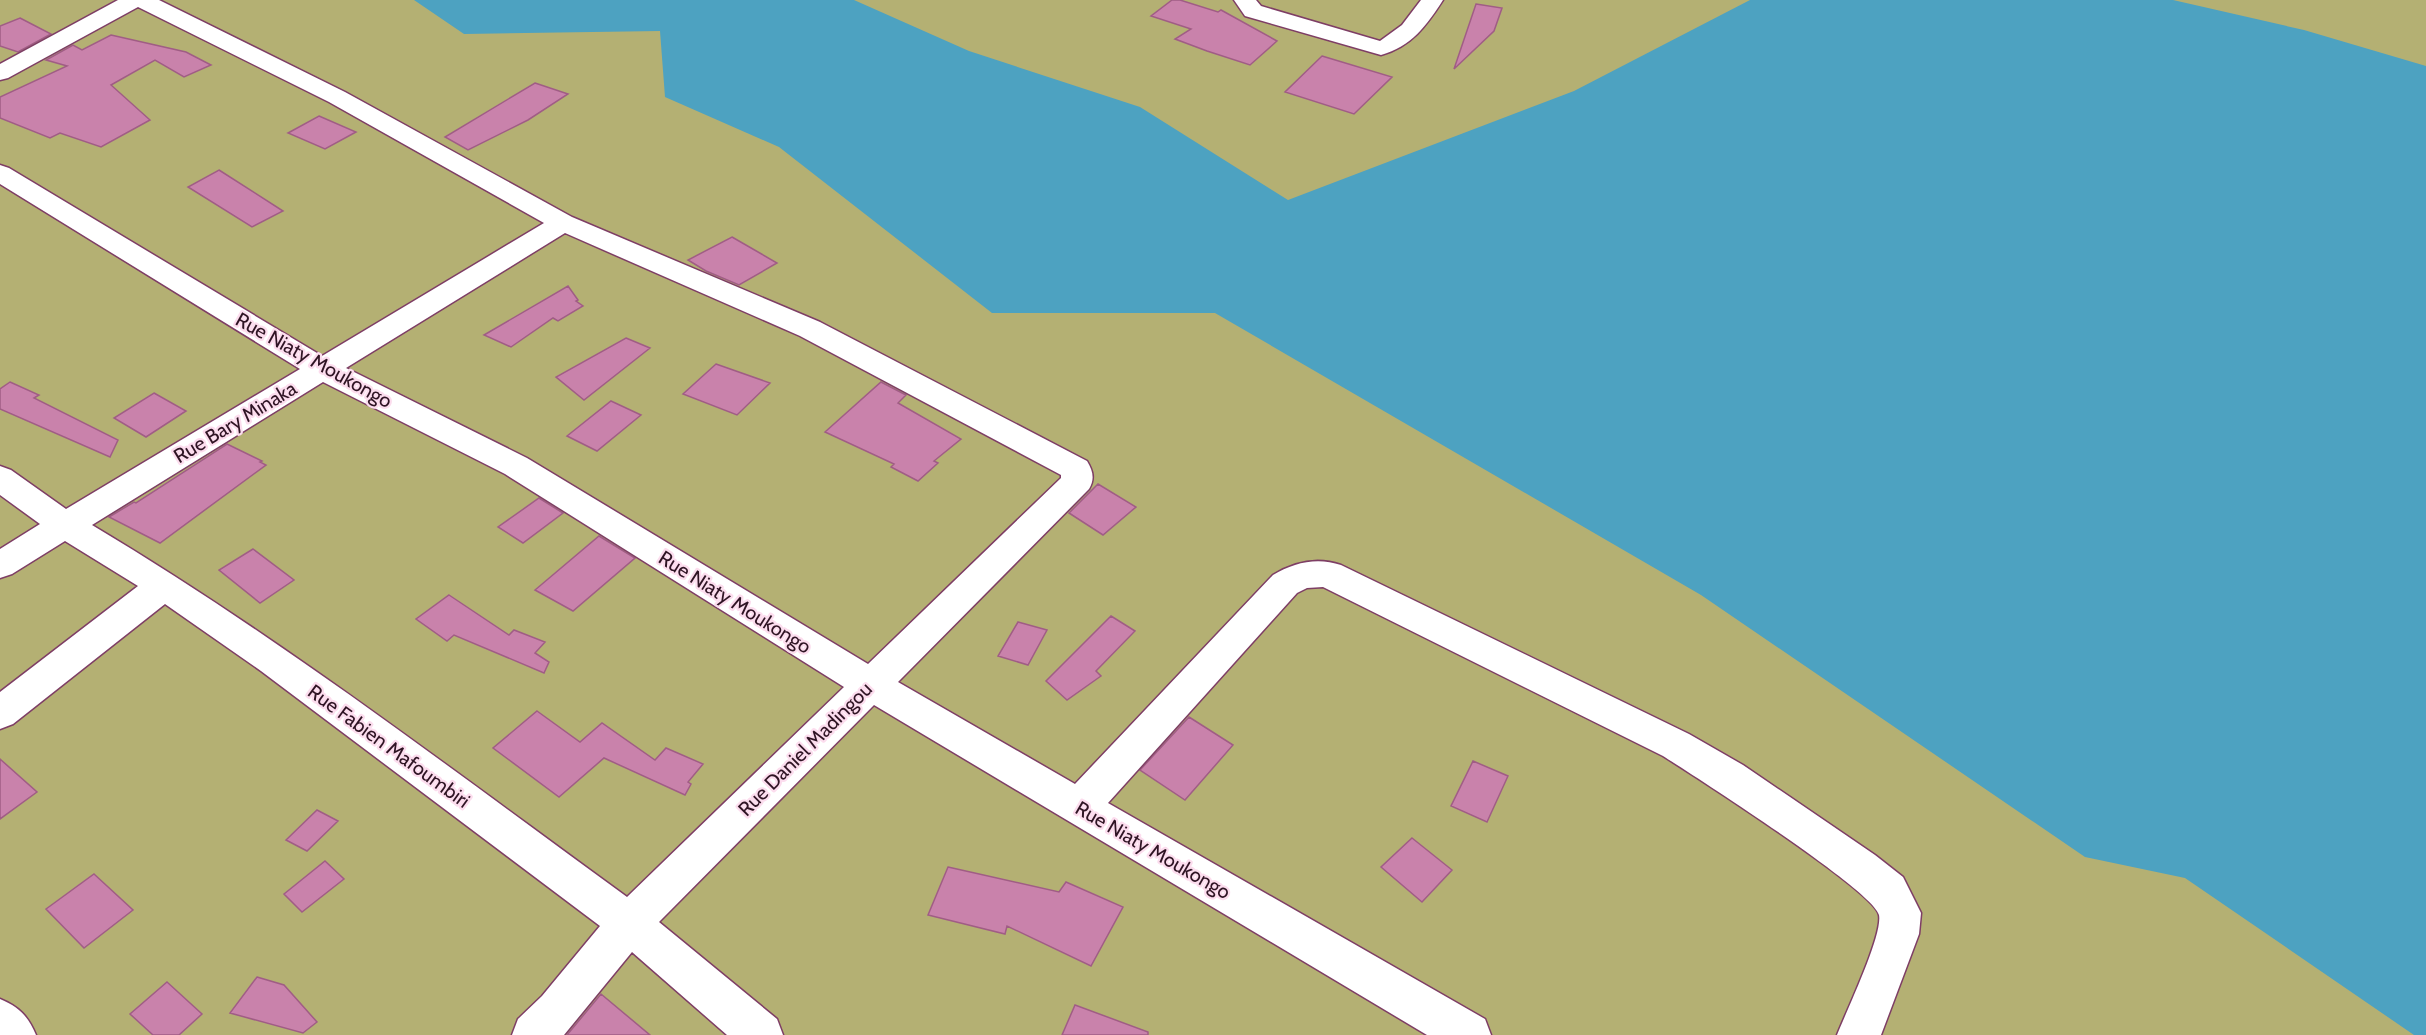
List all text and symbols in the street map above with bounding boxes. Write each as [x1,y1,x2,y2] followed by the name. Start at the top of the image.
[232,307,396,413] street label: Rue Niaty Moukongo
[169,376,301,468] street label: Rue Bary Minaka
[654,545,816,659] street label: Rue Niaty Moukongo
[733,677,877,821] street label: Rue Daniel Madingou
[303,679,475,813] street label: Rue Fabien Mafoumbiri
[1071,796,1235,904] street label: Rue Niaty Moukongo

